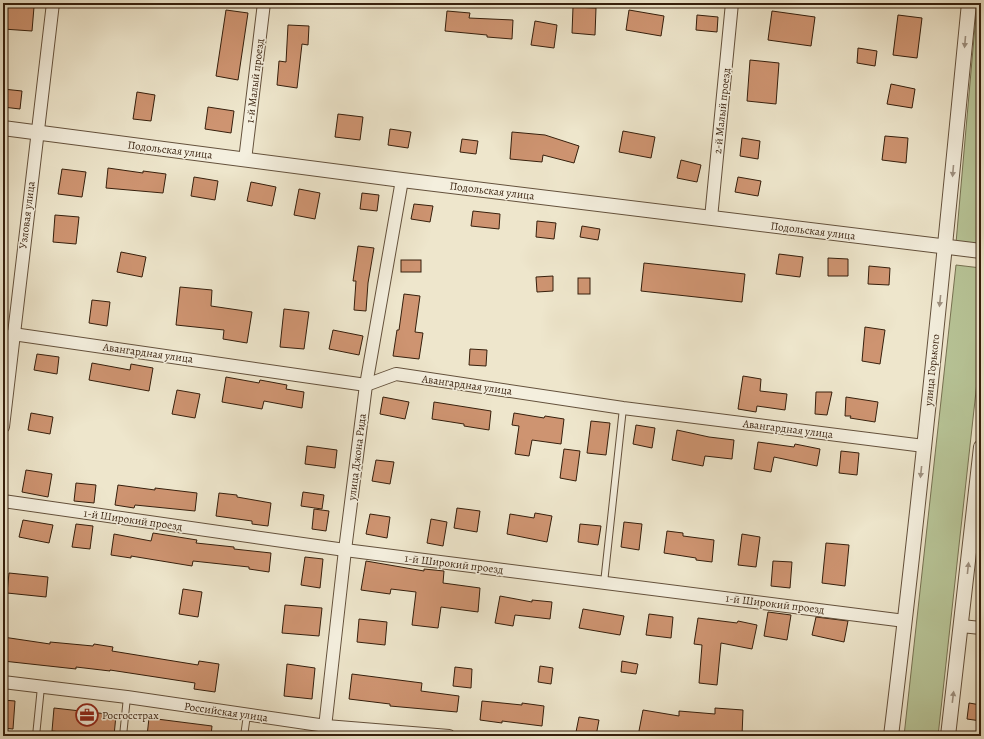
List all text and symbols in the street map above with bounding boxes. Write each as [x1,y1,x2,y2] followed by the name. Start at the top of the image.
[962,36,968,48] one-way arrow
[242,37,268,124] street label: 1-й Малый проезд
[710,67,734,155] street label: 2-й Малый проезд
[127,137,214,163] street label: Подольская улица
[949,165,956,177] one-way arrow
[449,178,536,204] street label: Подольская улица
[15,179,39,250] street label: Узловая улица
[770,218,857,244] street label: Подольская улица
[936,295,943,307] one-way arrow
[921,333,943,408] street label: улица Горького
[101,339,195,367] street label: Авангардная улица
[420,371,514,399] street label: Авангардная улица
[344,412,370,502] street label: улица Джона Рида
[741,416,835,442] street label: Авангардная улица
[918,466,924,478] one-way arrow
[83,506,184,534] street label: 1-й Широкий проезд
[404,550,505,578] street label: 1-й Широкий проезд
[964,562,971,574] one-way arrow
[725,590,826,618] street label: 1-й Широкий проезд
[949,691,956,703] one-way arrow
[183,699,270,725] street label: Российская улица
[74,702,100,728] office icon: Росгосстрах
[102,708,159,723] place label: Росгосстрах

